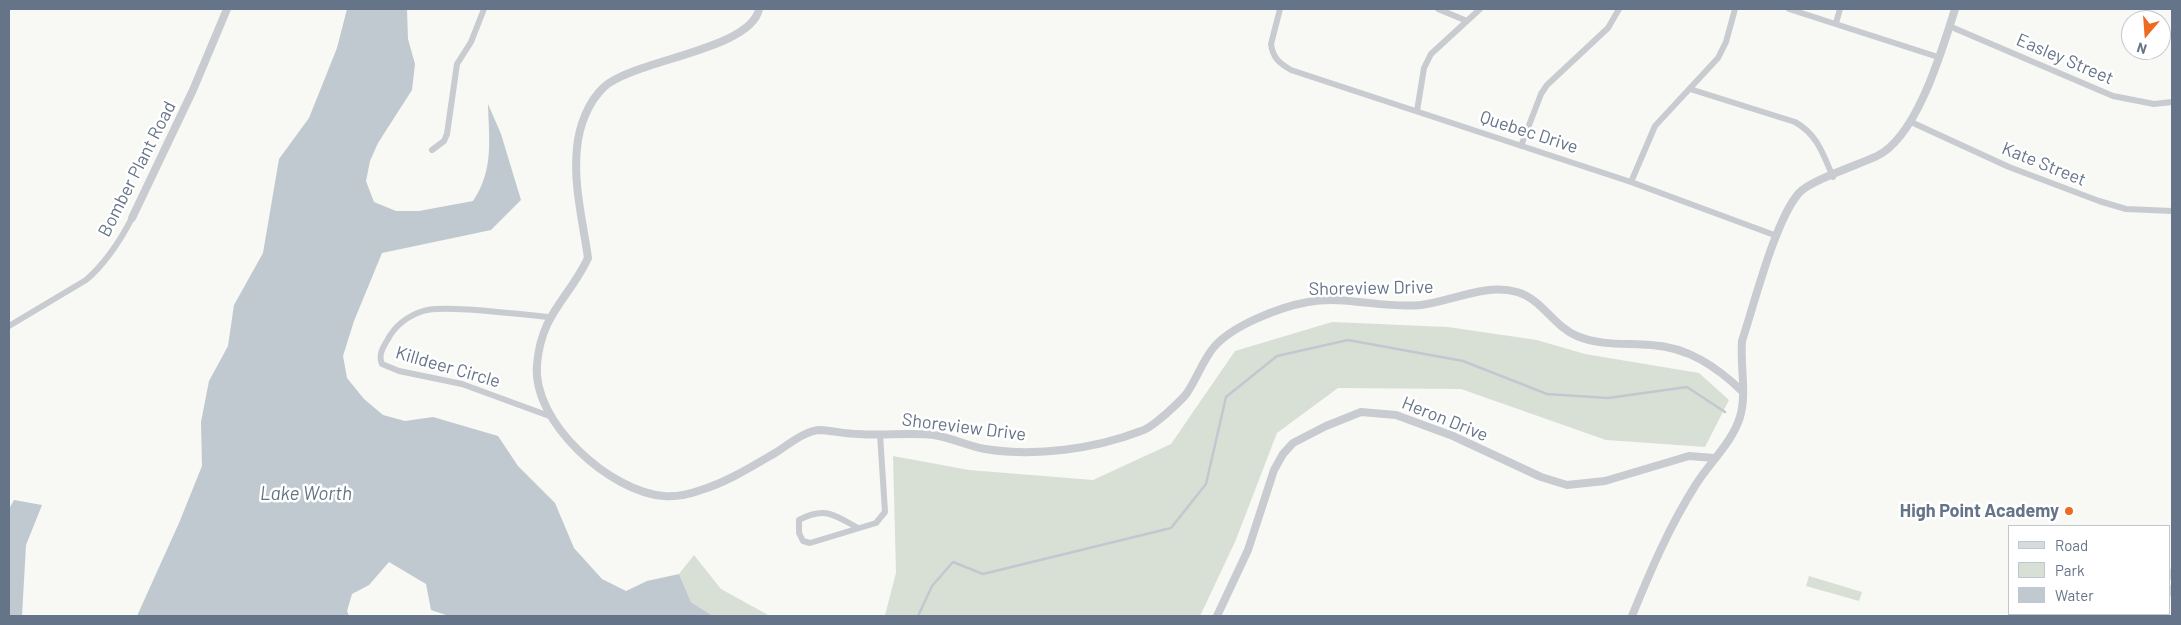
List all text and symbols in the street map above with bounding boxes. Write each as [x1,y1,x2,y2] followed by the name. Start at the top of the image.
[2121,10,2171,60] north arrow
[2013,29,2117,89] street label: Easley Street
[2134,39,2149,58] text: N
[94,98,180,240] street label: Bomber Plant Road
[1477,106,1581,158] street label: Quebec Drive
[1999,137,2089,191] street label: Kate Street
[1308,276,1434,300] street label: Shoreview Drive
[393,342,503,392] street label: Killdeer Circle
[1399,392,1491,446] street label: Heron Drive
[901,409,1027,445] street label: Shoreview Drive
[260,483,352,505] water label: Lake Worth
[1900,500,2059,522] place label: High Point Academy
[2063,505,2075,517] marker: High Point Academy
[2008,525,2171,615] legend
[2055,536,2088,554] text: Road
[2055,561,2084,579] text: Park
[2055,586,2094,604] text: Water

